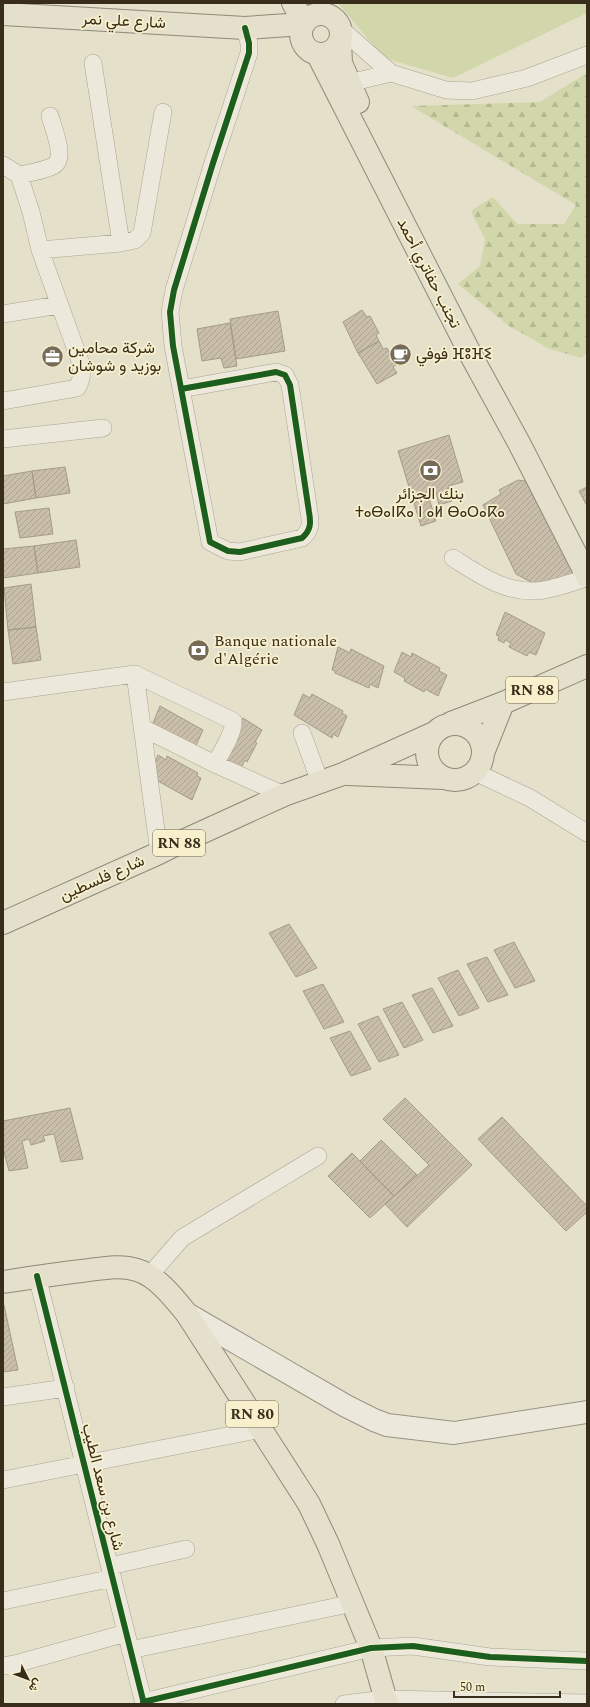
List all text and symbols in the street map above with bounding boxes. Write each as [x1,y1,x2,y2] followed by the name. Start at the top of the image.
[80,7,167,36] street label: شارع علي نمر
[390,213,467,333] street label: تجنب حفاتري أحمد
[68,336,161,378] place label: شركة محامين بوزيد و شوشان
[387,341,413,367] cafe icon: فوفي ⴼⵓⴼⵉ
[416,342,492,367] place label: فوفي ⴼⵓⴼⵉ
[40,344,66,370] office icon: شركة محامين بوزيد و شوشان
[417,458,443,484] bank icon: بنك الجزائر ⵜⴰⴱⴰⵏⴽⴰ ⵏ ⴰⵍ ⴱⴰⵔⴰⴽⴰ
[355,482,505,524] place label: بنك الجزائر ⵜⴰⴱⴰⵏⴽⴰ ⵏ ⴰⵍ ⴱⴰⵔⴰⴽⴰ
[214,629,337,671] place label: Banque nationale d'Algérie
[186,637,212,663] bank icon: Banque nationale d'Algérie
[506,677,558,703] road number: RN 88
[153,830,205,856] road number: RN 88
[56,849,148,907] street label: شارع فلسطين
[226,1401,278,1427] road number: RN 80
[76,1421,130,1553] street label: شارع بن سعد الطيب
[8,1659,48,1699] north arrow
[454,1673,560,1699] scale bar
[24,1675,46,1696] text: ش
[460,1678,485,1697] text: 50 m

